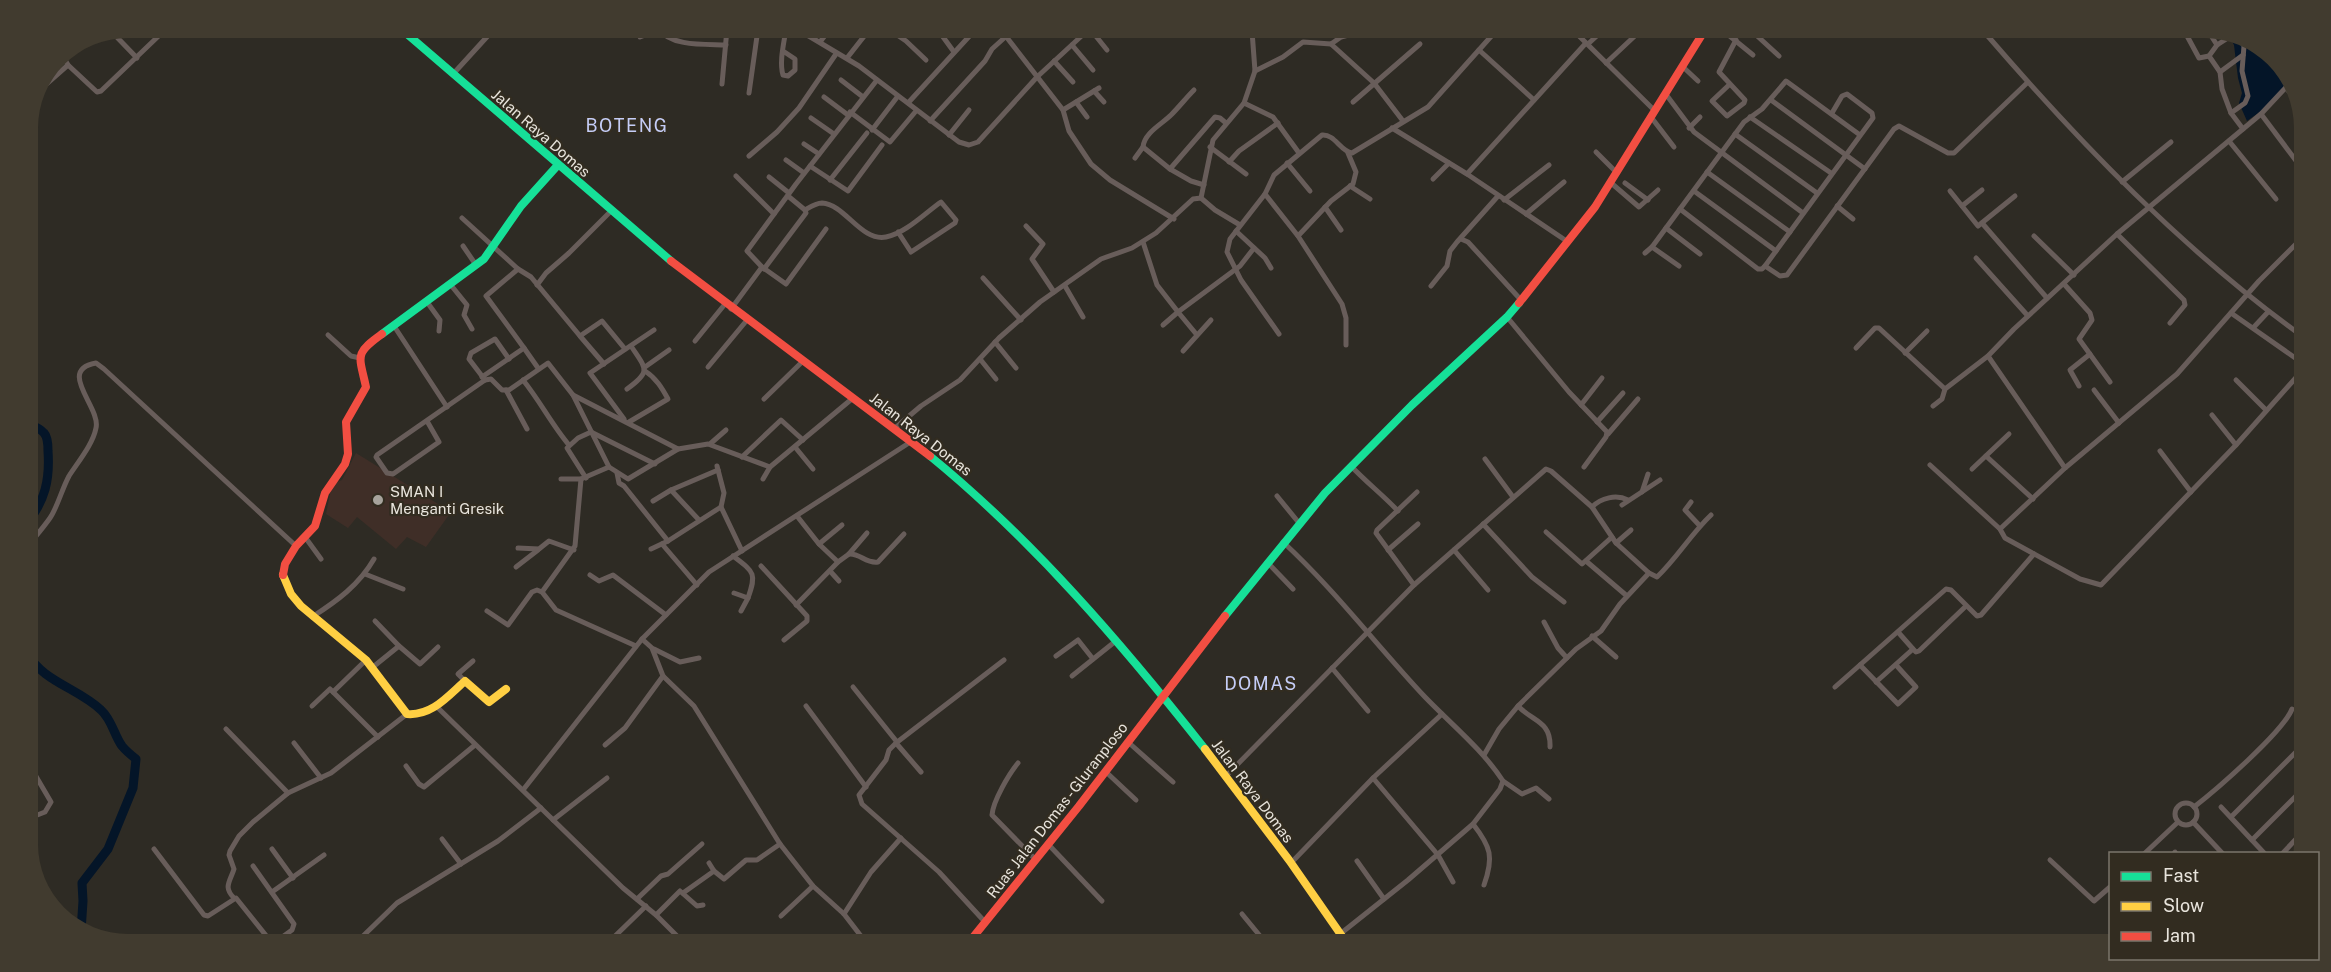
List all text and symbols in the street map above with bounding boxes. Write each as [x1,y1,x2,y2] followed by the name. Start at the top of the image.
[488,86,594,180] street label: Jalan Raya Domas
[585,115,669,136] district label: BOTENG
[867,389,975,479] street label: Jalan Raya Domas
[390,483,504,517] place label: SMAN I Menganti Gresik
[371,493,385,507] marker: SMAN I Menganti Gresik
[1224,673,1298,694] district label: DOMAS
[983,719,1131,901] street label: Ruas Jalan Domas - Gluranploso
[1209,736,1297,846] street label: Jalan Raya Domas
[2109,852,2319,960] legend
[2163,865,2199,886] text: Fast
[2163,895,2204,916] text: Slow
[2163,925,2196,946] text: Jam

